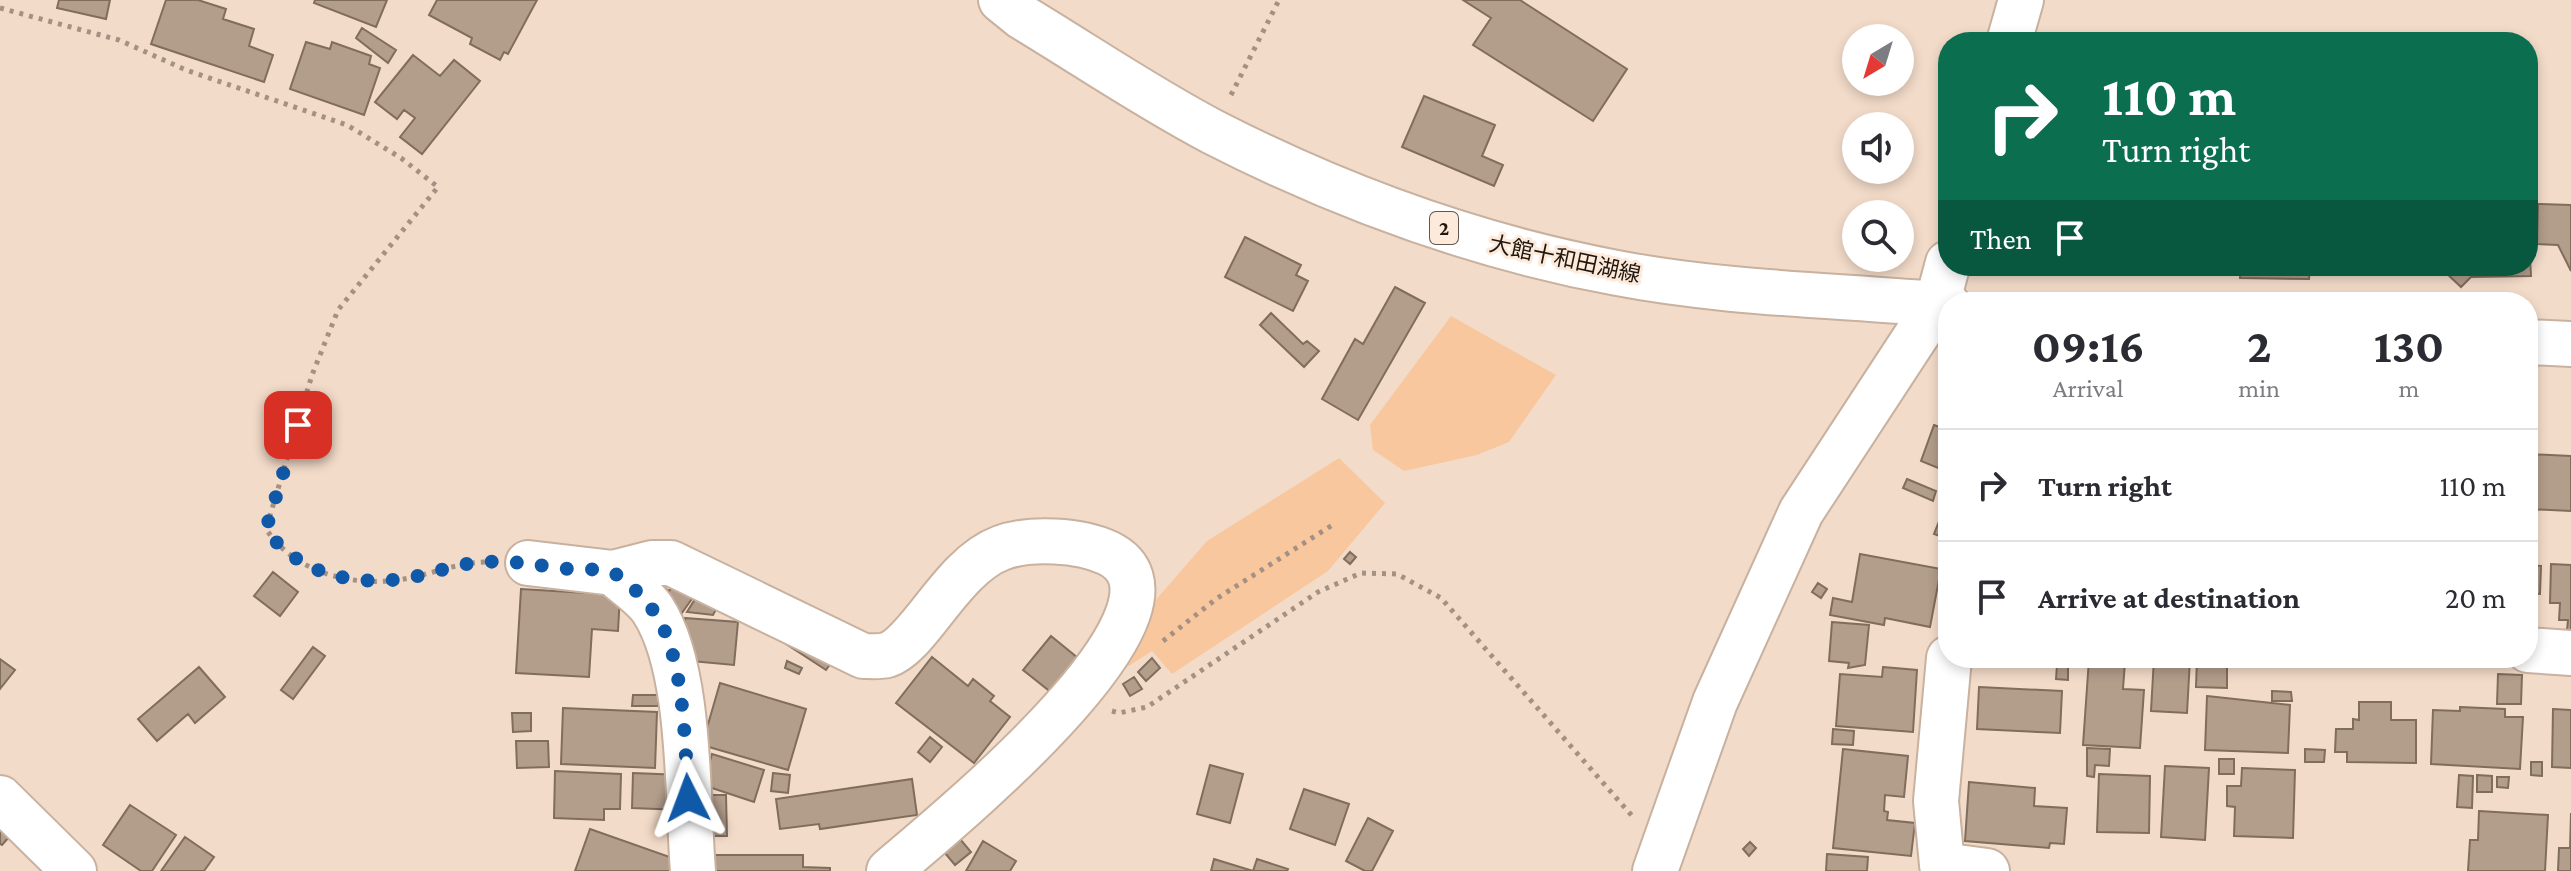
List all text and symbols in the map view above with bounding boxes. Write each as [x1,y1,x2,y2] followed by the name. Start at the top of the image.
[1842,24,1914,96] north arrow
[1842,24,1914,272] map controls
[1970,64,2074,168] icon: right
[2102,65,2236,127] text: 110 m
[1842,112,1914,184] button: sound
[2102,130,2250,170] text: Turn right
[1842,200,1914,272] button: search
[1430,212,1458,244] road number: 2
[2048,216,2092,260] icon: arrive
[1970,222,2032,255] text: Then
[1487,231,1643,287] street label: 大館十和田湖線
[2032,319,2145,372] text: 09:16
[2247,319,2271,372] text: 2
[2374,319,2444,372] text: 130
[2053,374,2124,403] text: Arrival
[2238,374,2280,403] text: min
[2399,374,2419,403] text: m
[264,391,332,459] pin
[276,403,320,447] icon: arrive
[1970,463,2014,507] icon: right
[2038,469,2172,502] text: Turn right
[2439,469,2506,502] text: 110 m
[1970,575,2014,619] icon: arrive
[2038,581,2300,614] text: Arrive at destination
[2445,581,2506,614] text: 20 m
[646,756,730,840] position arrow

